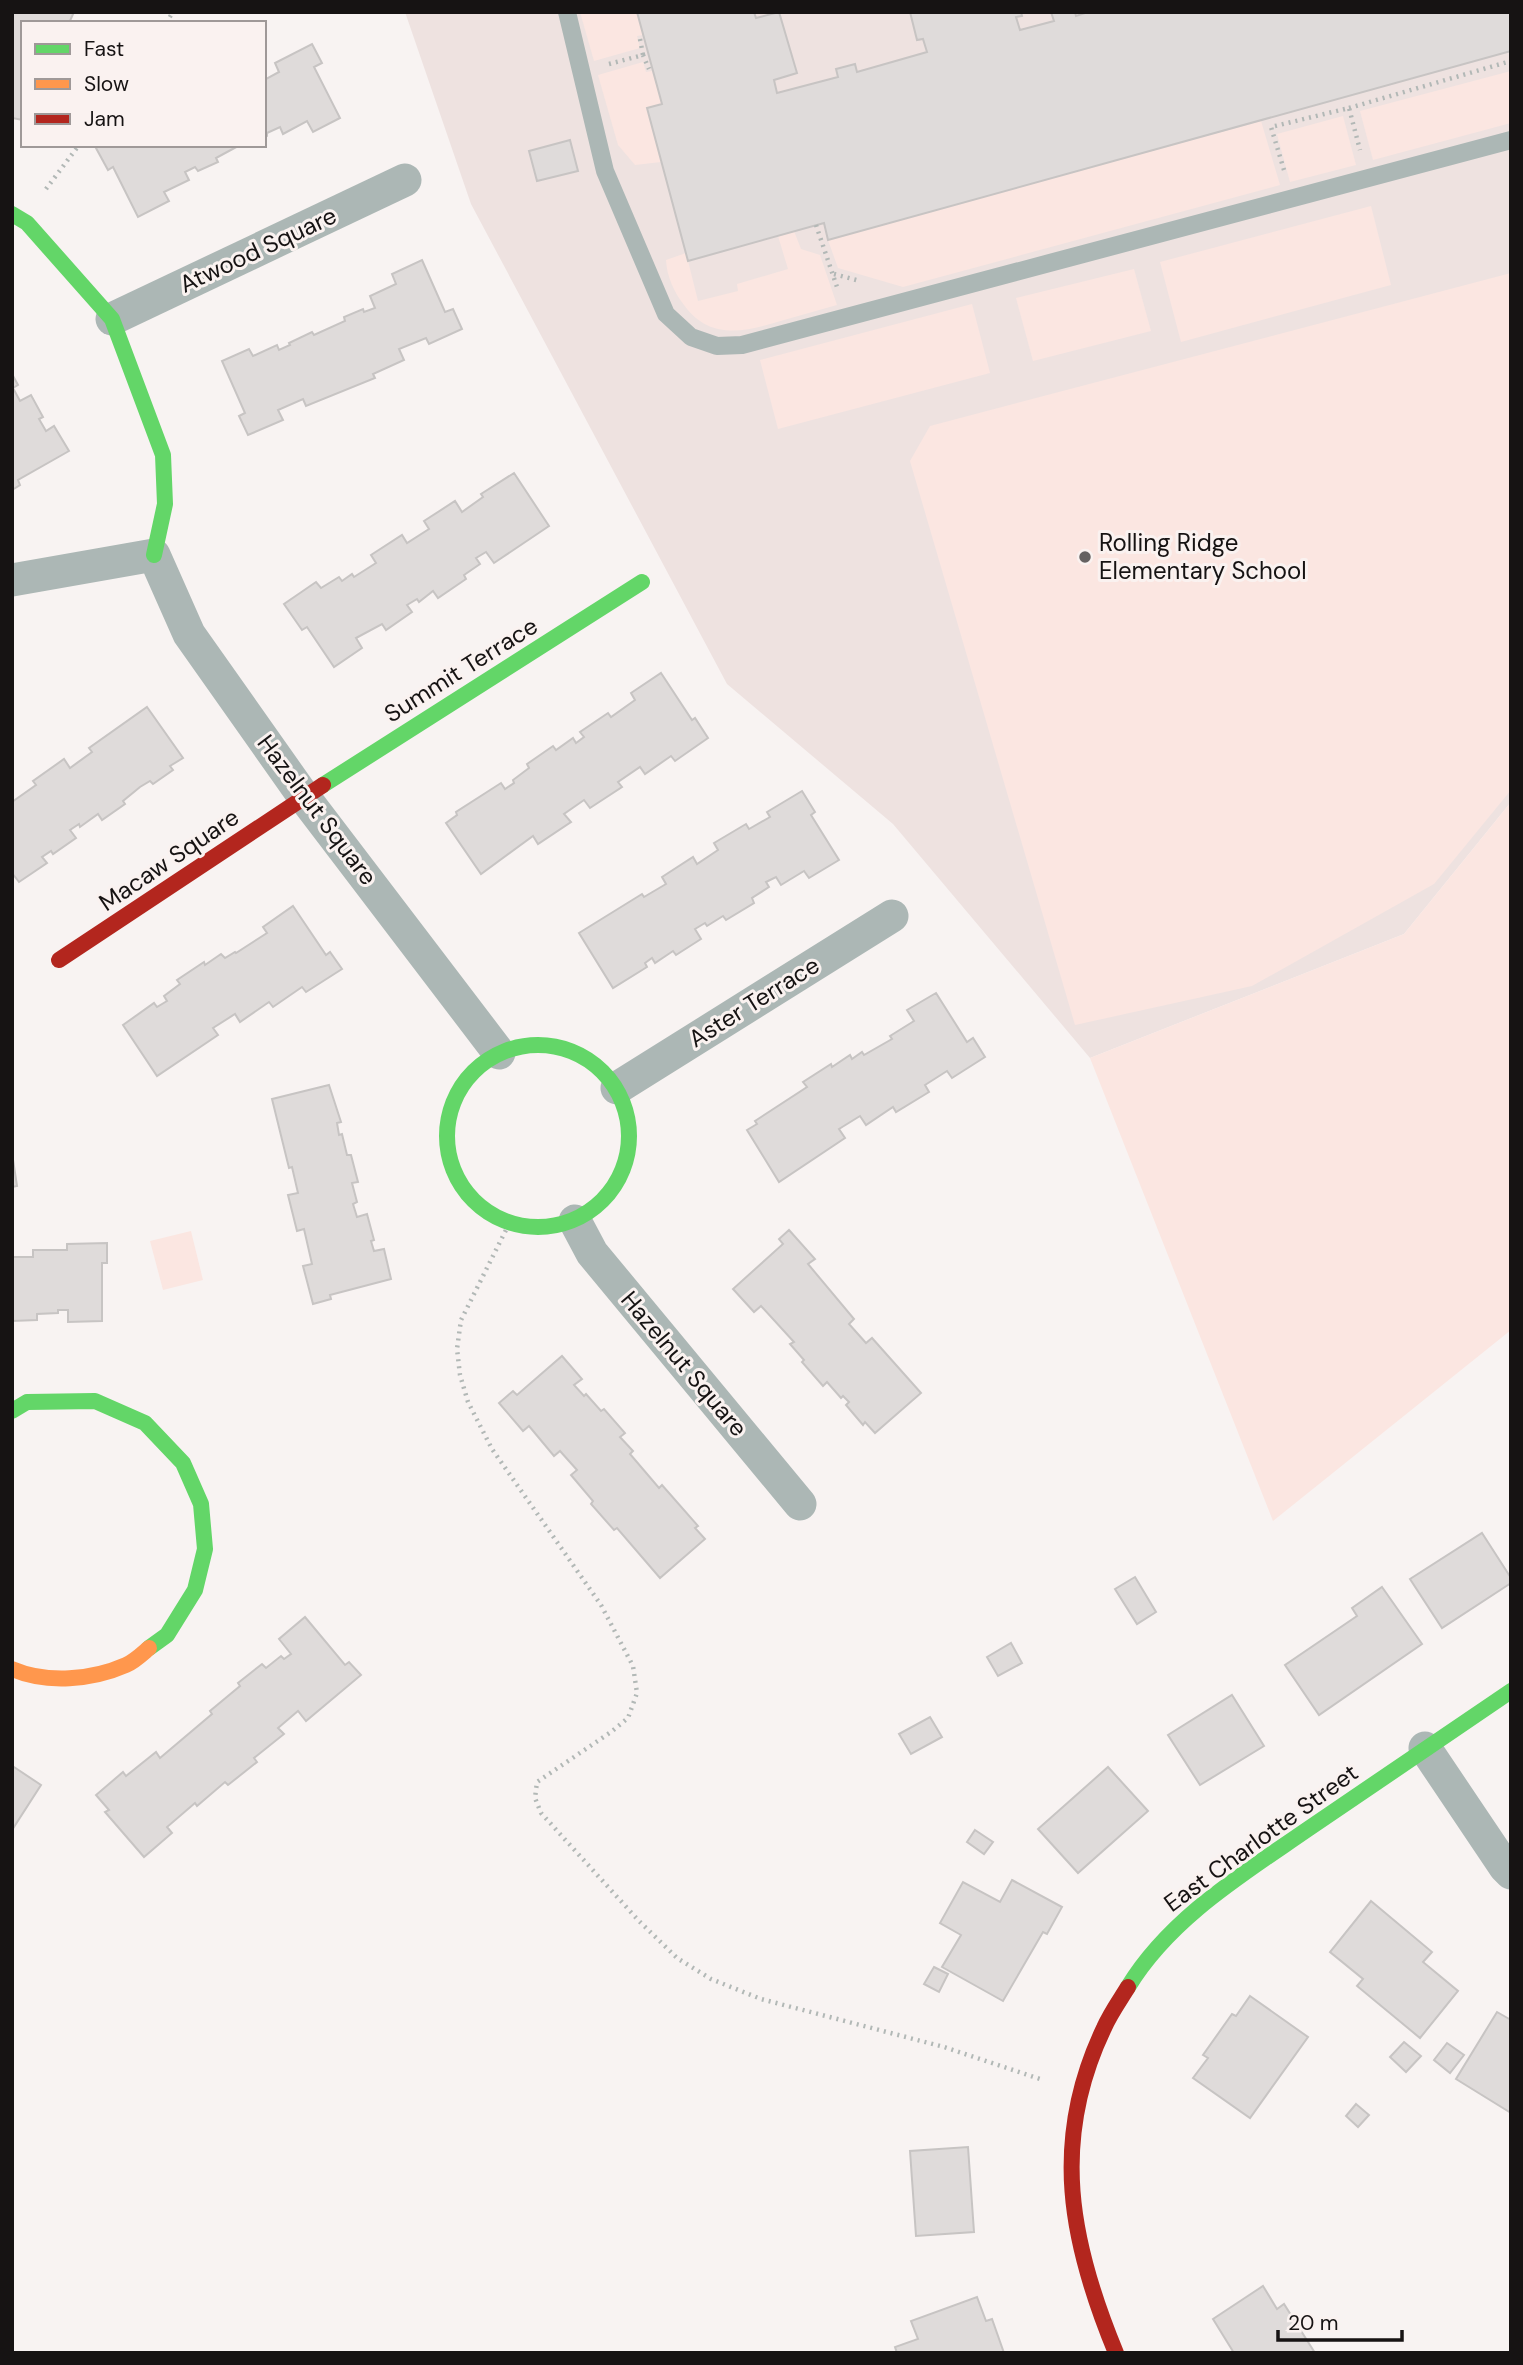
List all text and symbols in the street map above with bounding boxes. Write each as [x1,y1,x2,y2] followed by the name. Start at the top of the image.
[21,21,266,147] legend
[84,35,124,63] text: Fast
[84,70,129,98] text: Slow
[84,105,125,133] text: Jam
[174,200,341,300] street label: Atwood Square
[1099,527,1307,586] place label: Rolling Ridge Elementary School
[1077,549,1093,565] marker: Rolling Ridge Elementary School
[378,610,543,729] street label: Summit Terrace
[251,728,384,891] street label: Hazelnut Square
[93,801,245,918] street label: Macaw Square
[683,949,825,1054] street label: Aster Terrace
[614,1285,754,1443] street label: Hazelnut Square
[1158,1757,1364,1918] street label: East Charlotte Street
[1278,2298,1402,2342] scale bar
[1288,2309,1339,2337] text: 20 m

